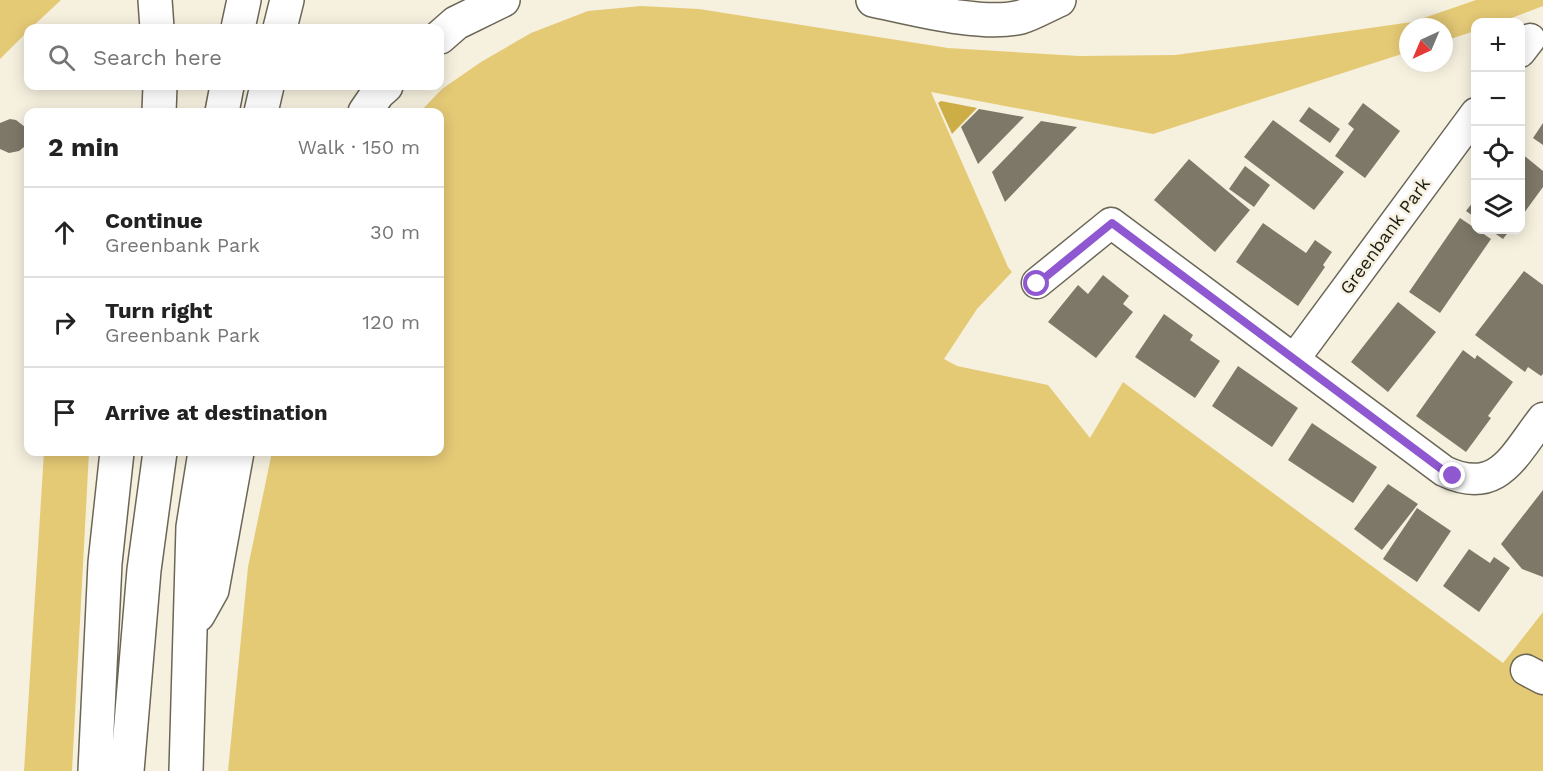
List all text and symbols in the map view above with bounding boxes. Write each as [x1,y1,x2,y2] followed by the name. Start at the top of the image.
[1399,18,1453,72] north arrow
[1471,18,1525,234] map controls
[1471,18,1525,72] button: +
[24,24,444,90] search box
[45,41,78,74] icon: search
[93,45,222,70] text: Search here
[1471,72,1525,126] button: −
[1471,126,1525,180] button: locate
[48,132,119,162] text: 2 min
[298,135,420,159] text: Walk · 150 m
[1335,173,1434,298] street label: Greenbank Park
[1471,180,1525,234] button: layers
[105,208,203,233] text: Continue
[48,216,81,249] icon: ahead
[370,220,420,244] text: 30 m
[105,233,260,257] text: Greenbank Park
[1023,270,1049,296] route start
[105,298,212,323] text: Turn right
[48,306,81,339] icon: right
[362,310,420,334] text: 120 m
[105,323,260,347] text: Greenbank Park
[48,396,81,429] icon: arrive
[105,400,328,425] text: Arrive at destination
[1439,462,1465,488] route end

